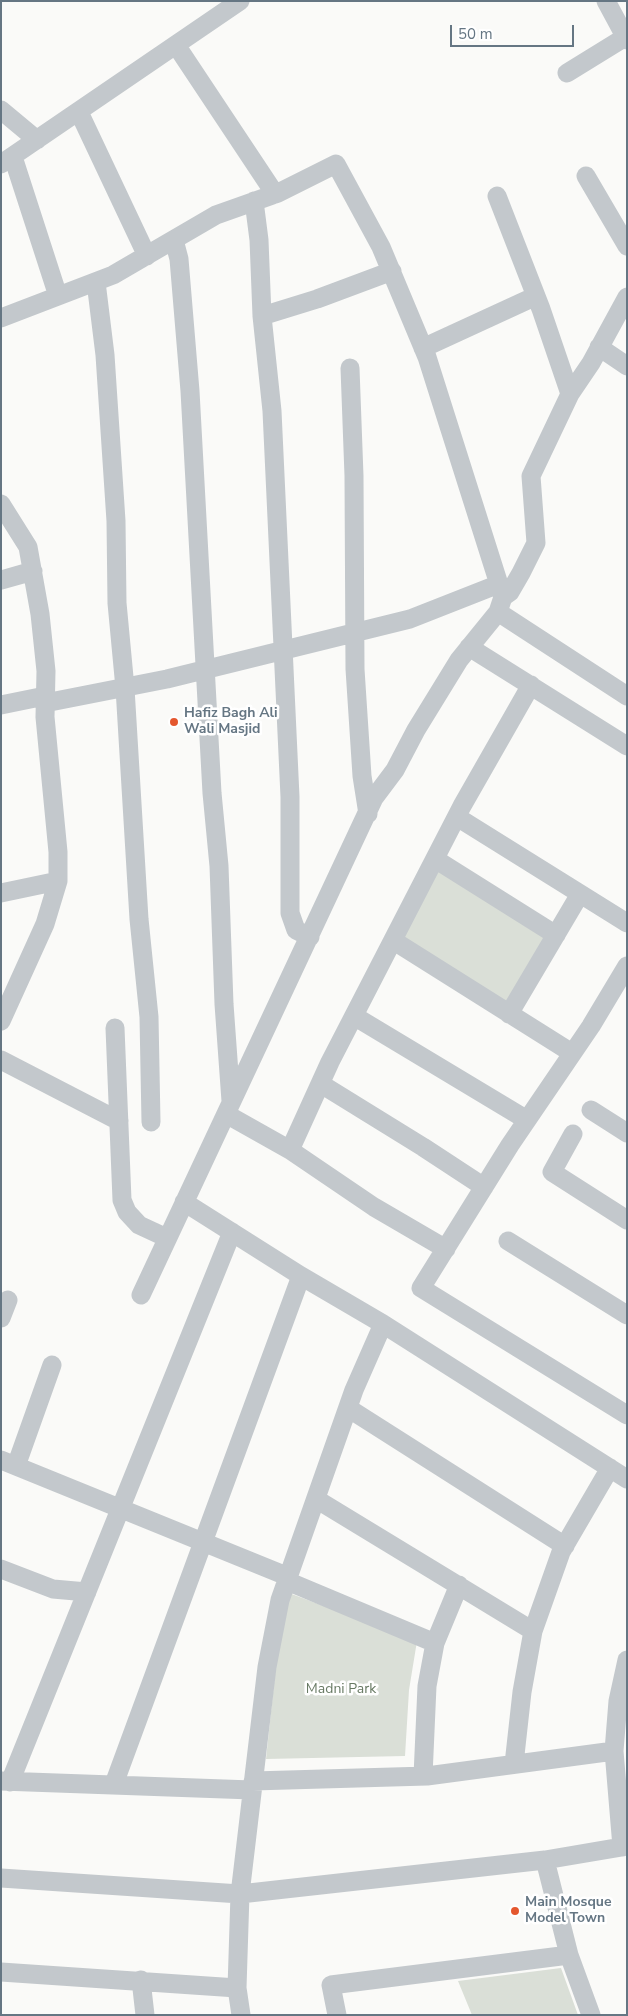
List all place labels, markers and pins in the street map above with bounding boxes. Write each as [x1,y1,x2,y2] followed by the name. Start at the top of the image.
[184,706,278,739] place label: Hafiz Bagh Ali Wali Masjid
[168,716,180,728] marker: Hafiz Bagh Ali Wali Masjid
[525,1895,611,1928] place label: Main Mosque Model Town
[509,1905,521,1917] marker: Main Mosque Model Town

